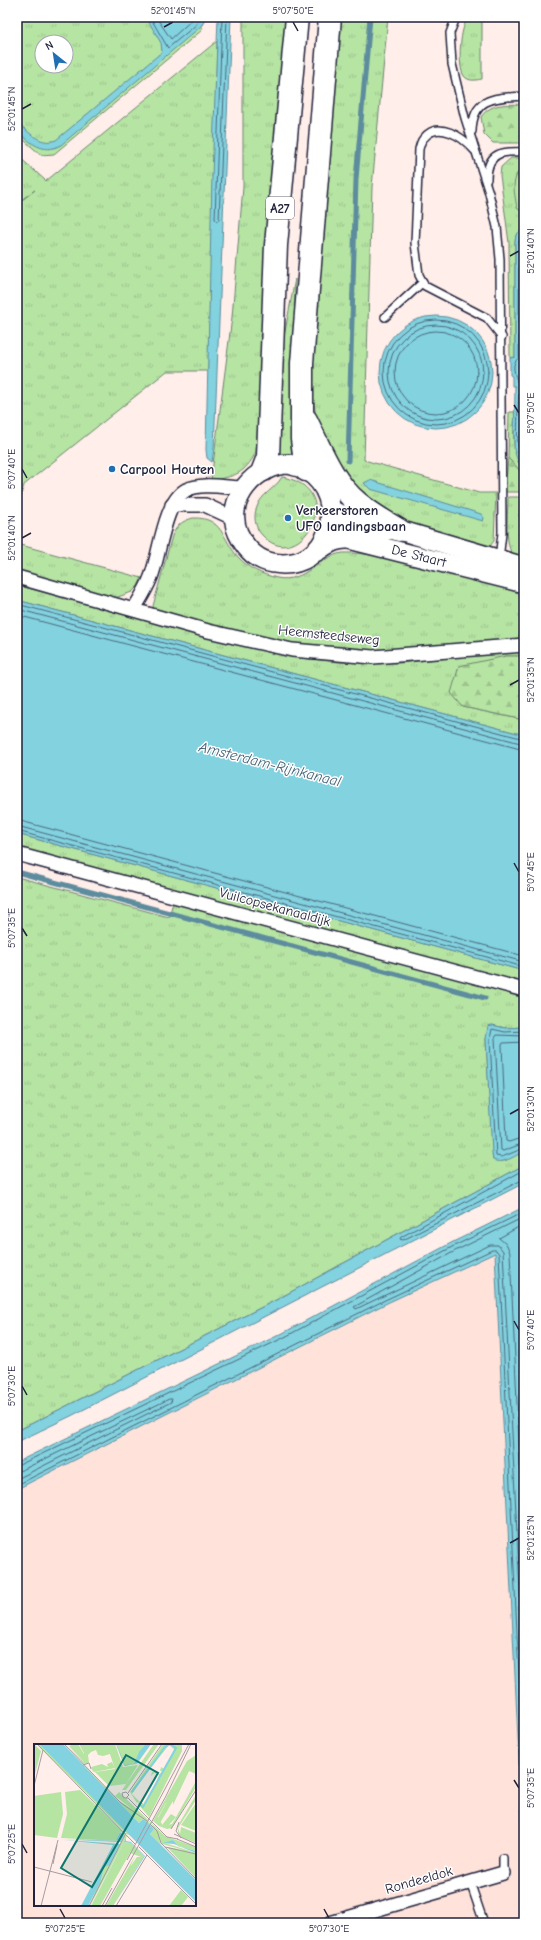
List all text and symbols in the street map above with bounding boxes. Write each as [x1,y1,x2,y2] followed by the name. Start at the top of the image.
[151,5,195,17] text: 52°01'45"N
[273,5,313,17] text: 5°07'50"E
[34,34,74,74] north arrow
[43,38,56,53] text: N
[6,87,18,131] text: 52°01'45"N
[266,197,294,219] road number: A27
[525,228,537,274] text: 52°01'40"N
[525,393,537,433] text: 5°07'50"E
[6,449,18,489] text: 5°07'40"E
[120,461,214,478] place label: Carpool Houten
[107,464,117,474] marker: Carpool Houten
[296,502,406,535] place label: Verkeerstoren UFO landingsbaan
[283,513,293,523] marker: Verkeerstoren UFO landingsbaan
[6,515,18,561] text: 52°01'40"N
[390,541,449,571] street label: De Staart
[277,621,381,649] street label: Heemsteedseweg
[525,658,537,702] text: 52°01'35"N
[196,737,344,791] water label: Amsterdam-Rijnkanaal
[525,852,537,892] text: 5°07'45"E
[218,884,333,930] street label: Vuilcopsekanaaldijk
[6,908,18,948] text: 5°07'35"E
[525,1086,537,1132] text: 52°01'30"N
[525,1310,537,1350] text: 5°07'40"E
[6,1366,18,1406] text: 5°07'30"E
[525,1515,537,1561] text: 52°01'25"N
[34,1744,196,1906] inset map
[525,1768,537,1808] text: 5°07'35"E
[6,1824,18,1864] text: 5°07'25"E
[383,1862,455,1898] street label: Rondeeldok
[45,1923,85,1935] text: 5°07'25"E
[309,1923,349,1935] text: 5°07'30"E

